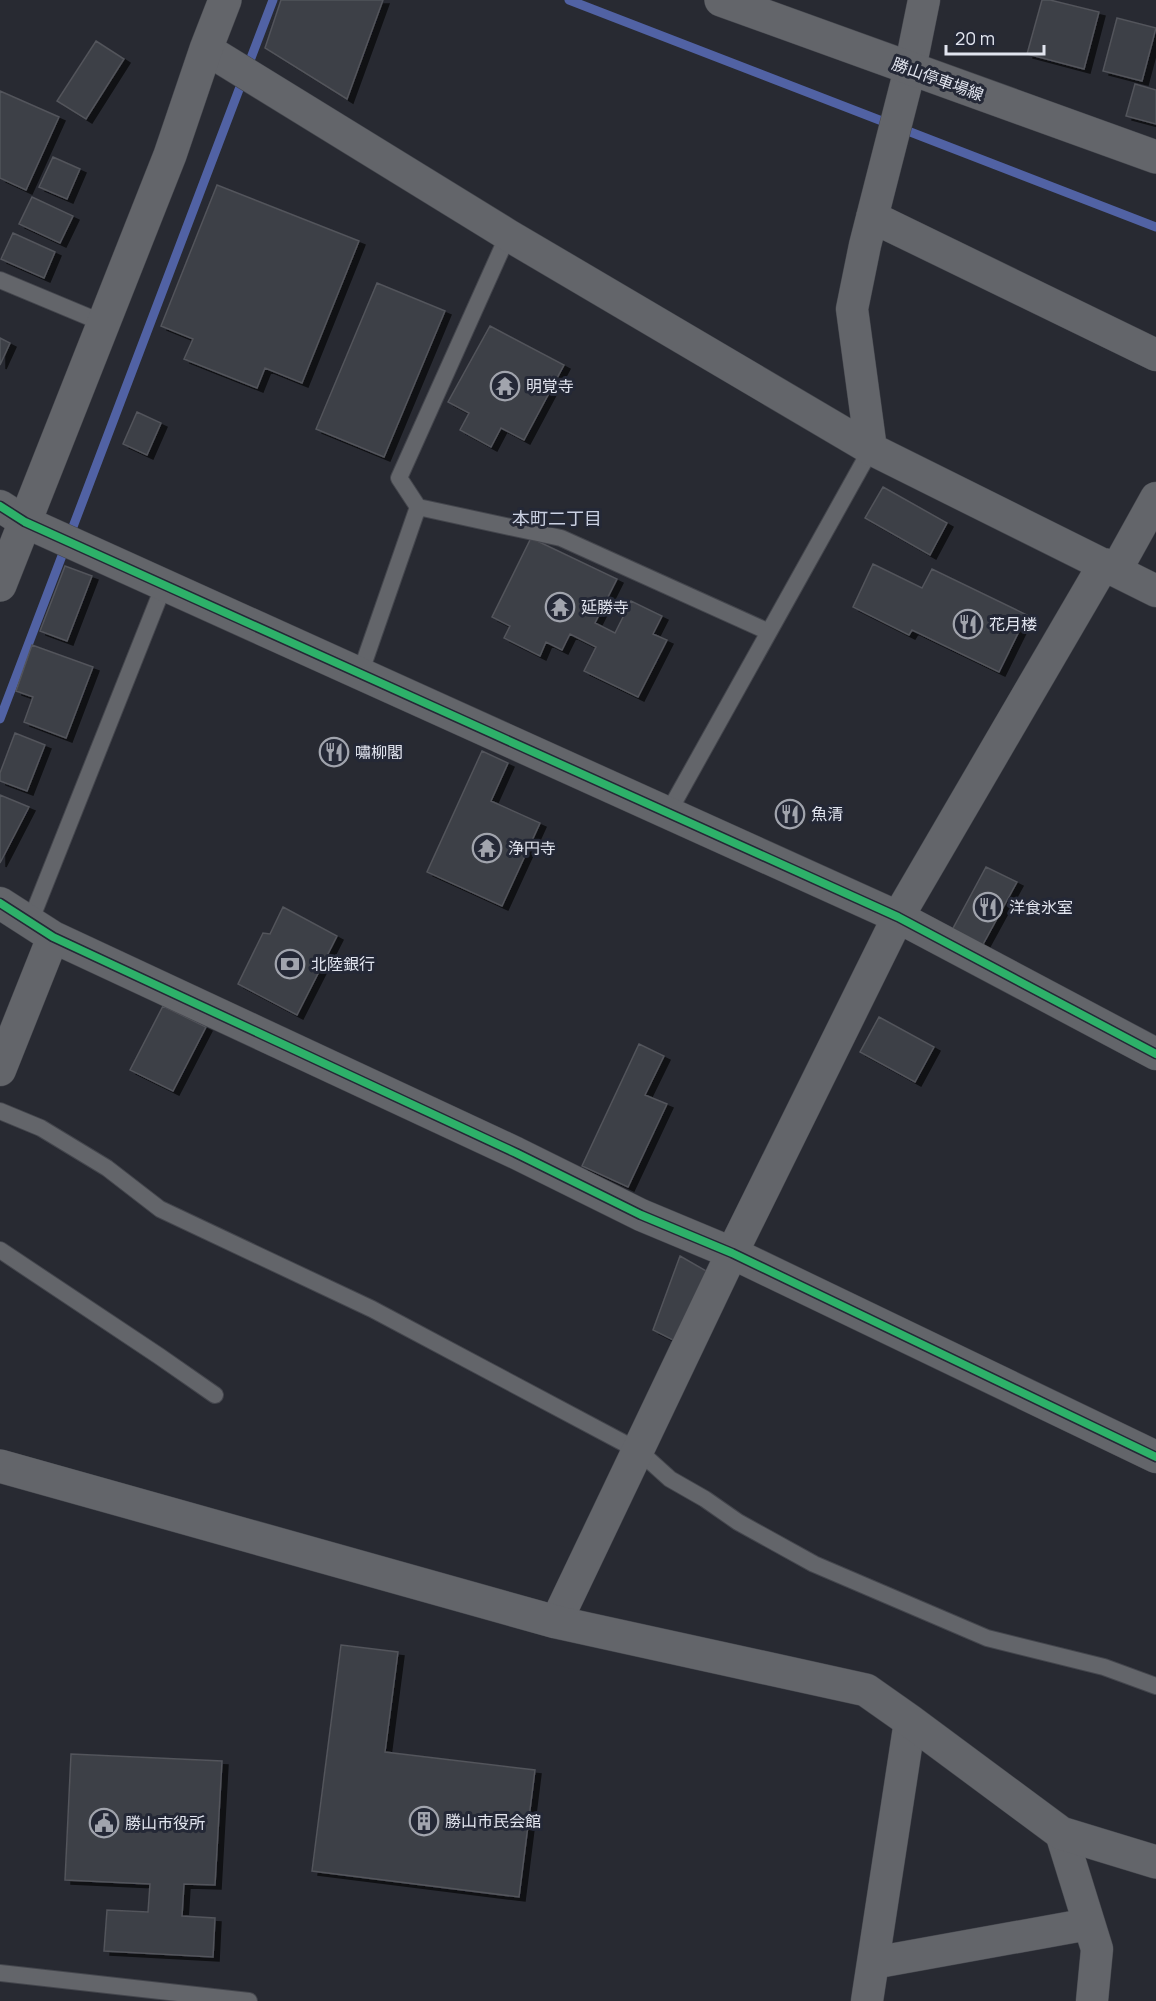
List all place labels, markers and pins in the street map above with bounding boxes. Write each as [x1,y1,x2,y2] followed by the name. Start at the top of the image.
[489,370,521,402] temple icon: 明覚寺
[526,375,574,397] place label: 明覚寺
[544,591,576,623] temple icon: 延勝寺
[581,596,629,618] place label: 延勝寺
[952,608,984,640] restaurant icon: 花月楼
[989,613,1037,635] place label: 花月楼
[318,736,350,768] restaurant icon: 嘯柳閣
[355,741,403,763] place label: 嘯柳閣
[774,798,806,830] restaurant icon: 魚清
[811,803,843,825] place label: 魚清
[471,832,503,864] temple icon: 浄円寺
[508,837,556,859] place label: 浄円寺
[972,891,1004,923] restaurant icon: 洋食氷室
[1009,896,1073,918] place label: 洋食氷室
[274,948,306,980] bank icon: 北陸銀行
[311,953,375,975] place label: 北陸銀行
[408,1805,440,1837] building icon: 勝山市民会館
[88,1807,120,1839] public building icon: 勝山市役所
[445,1810,541,1832] place label: 勝山市民会館
[125,1812,205,1834] place label: 勝山市役所

